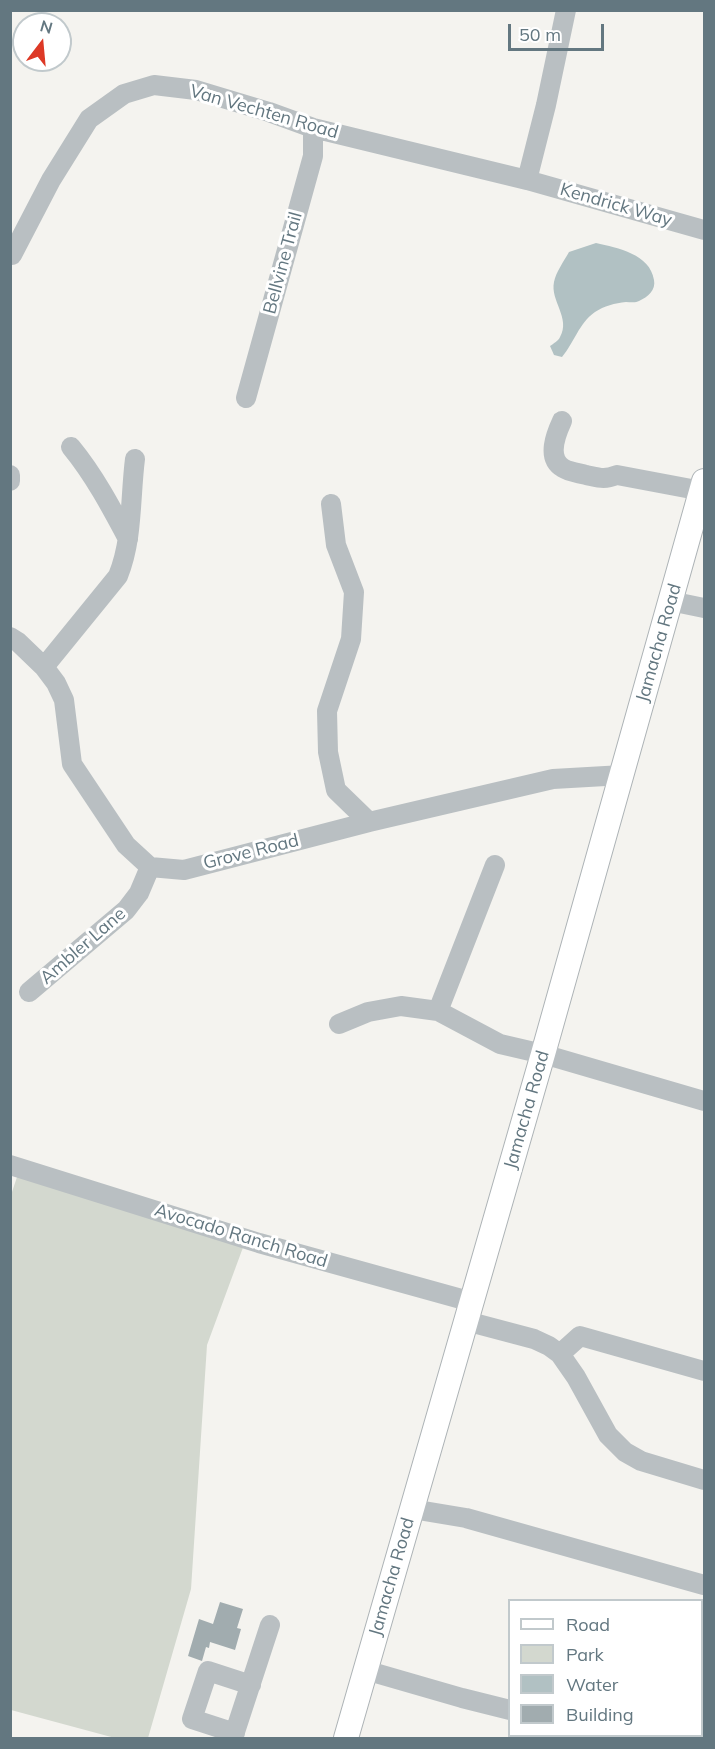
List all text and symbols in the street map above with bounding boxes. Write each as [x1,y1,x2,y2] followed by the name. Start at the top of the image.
[12,12,72,72] north arrow
[511,12,607,50] scale bar
[38,15,55,38] text: N
[519,23,561,46] text: 50 m
[187,80,341,144] street label: Van Vechten Road
[558,179,674,231] street label: Kendrick Way
[259,210,307,316] street label: Bellvine Trail
[632,581,686,705] street label: Jamacha Road
[201,830,301,874] street label: Grove Road
[36,903,130,989] street label: Ambler Lane
[500,1048,554,1172] street label: Jamacha Road
[152,1199,330,1273] street label: Avocado Ranch Road
[365,1515,419,1639] street label: Jamacha Road
[508,1599,703,1737] legend
[566,1613,610,1636] text: Road
[566,1643,604,1666] text: Park
[566,1673,618,1696] text: Water
[566,1703,634,1726] text: Building

